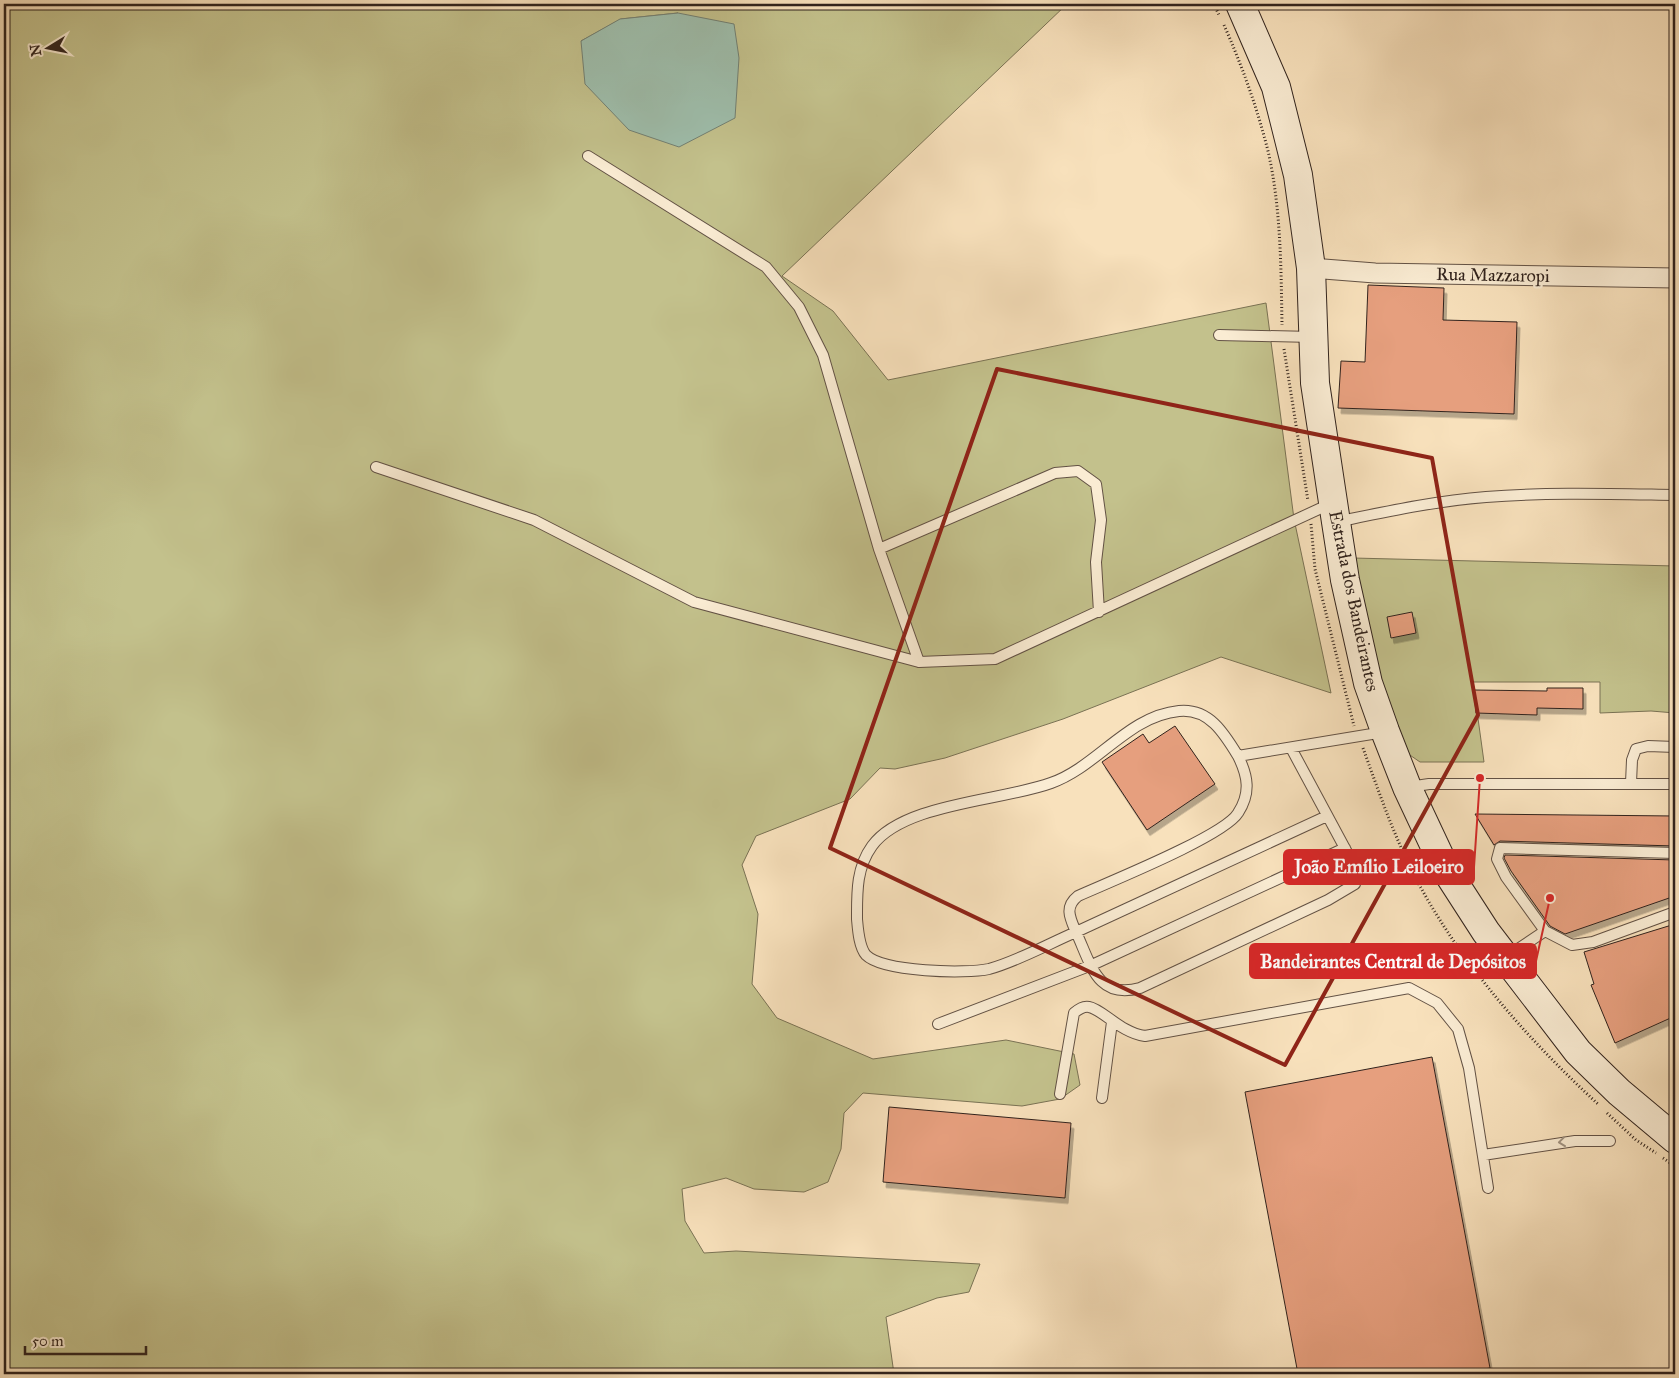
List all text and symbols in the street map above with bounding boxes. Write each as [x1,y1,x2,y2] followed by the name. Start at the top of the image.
[22,22,72,72] north arrow
[26,43,45,57] text: N
[1436,263,1550,287] street label: Rua Mazzaropi
[1324,508,1384,694] street label: Estrada dos Bandeirantes
[1284,850,1474,884] callout: João Emílio Leiloeiro
[1291,855,1464,879] text: João Emílio Leiloeiro
[1250,944,1536,978] callout: Bandeirantes Central de Depósitos
[1260,950,1526,974] text: Bandeirantes Central de Depósitos
[1557,1136,1565,1147] one-way arrow
[25,1323,146,1355] scale bar
[32,1332,64,1350] text: 50 m

